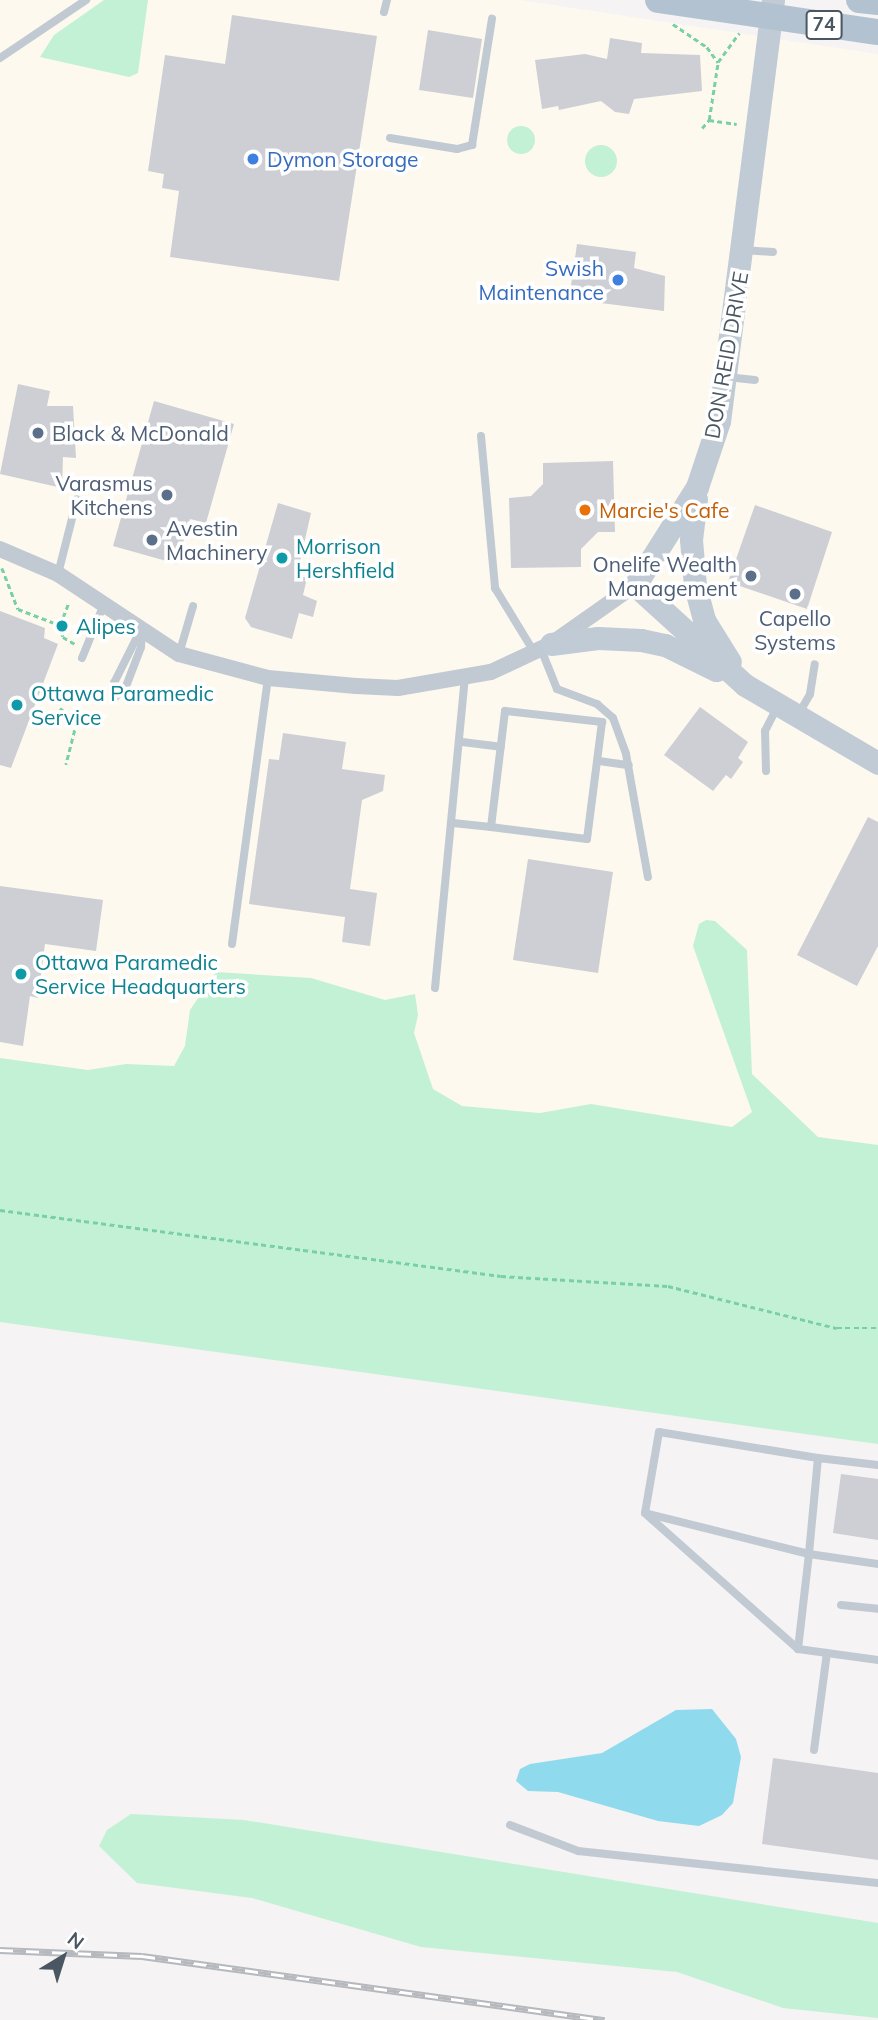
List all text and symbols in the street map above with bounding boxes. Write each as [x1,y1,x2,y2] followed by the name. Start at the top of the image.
[805,10,843,41] road number: 74
[267,146,419,172] place label: Dymon Storage
[245,151,261,167] marker: Dymon Storage
[479,255,604,305] place label: Swish Maintenance
[699,269,753,441] street label: DON REID DRIVE
[610,272,626,288] marker: Swish Maintenance
[52,420,229,446] place label: Black & McDonald
[30,425,46,441] marker: Black & McDonald
[55,470,153,520] place label: Varasmus Kitchens
[159,487,175,503] marker: Varasmus Kitchens
[599,497,729,523] place label: Marcie's Cafe
[577,502,593,518] marker: Marcie's Cafe
[166,515,267,565] place label: Avestin Machinery
[144,532,160,548] marker: Avestin Machinery
[296,533,395,583] place label: Morrison Hershfield
[274,550,290,566] marker: Morrison Hershfield
[593,551,737,601] place label: Onelife Wealth Management
[743,568,759,584] marker: Onelife Wealth Management
[787,586,803,602] marker: Capello Systems
[754,605,836,655] place label: Capello Systems
[76,613,136,639] place label: Alipes
[54,618,70,634] marker: Alipes
[31,680,214,730] place label: Ottawa Paramedic Service
[9,697,25,713] marker: Ottawa Paramedic Service
[35,949,246,999] place label: Ottawa Paramedic Service Headquarters
[13,966,29,982] marker: Ottawa Paramedic Service Headquarters
[28,1922,98,1992] north arrow
[63,1927,89,1954] text: N

